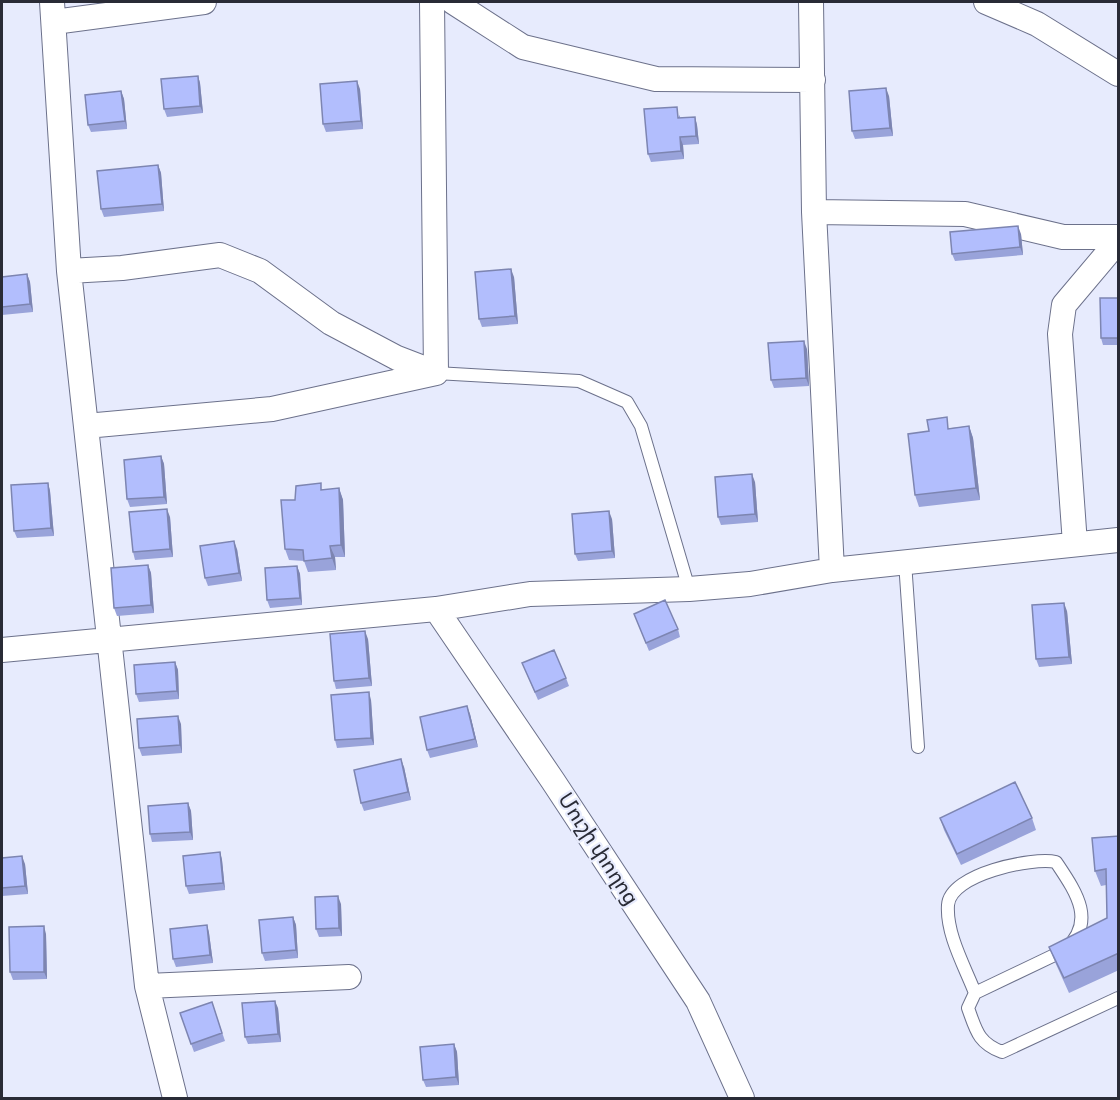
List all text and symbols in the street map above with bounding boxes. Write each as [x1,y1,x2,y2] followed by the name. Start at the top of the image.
[553,789,642,909] street label: Մուշի փողոց

